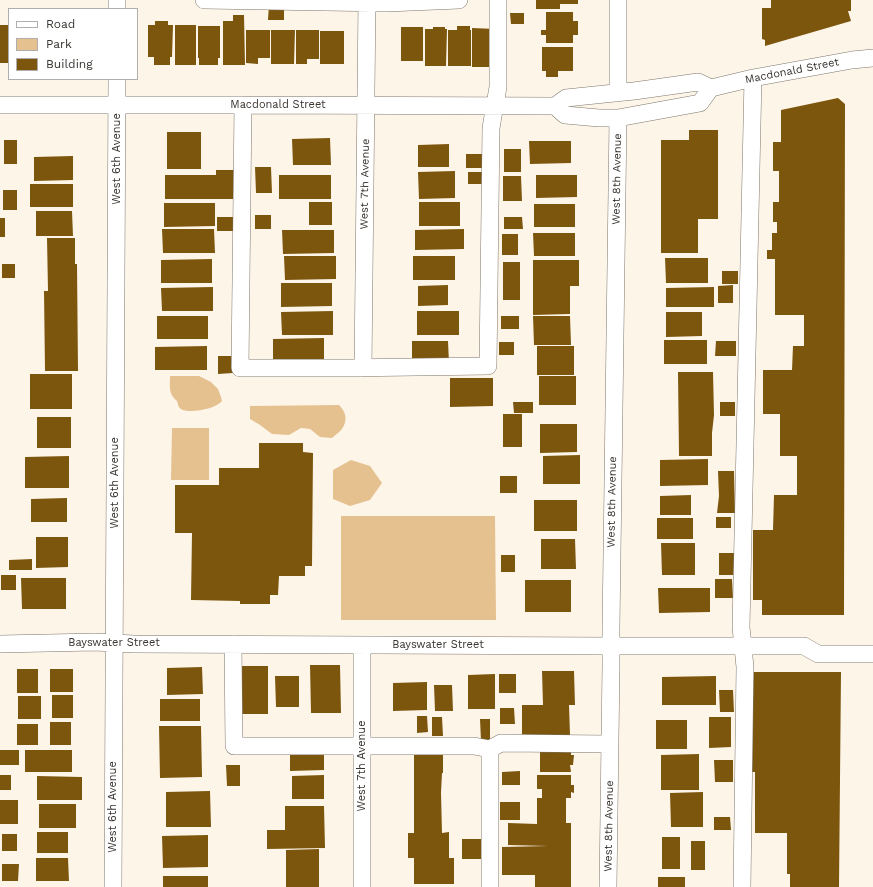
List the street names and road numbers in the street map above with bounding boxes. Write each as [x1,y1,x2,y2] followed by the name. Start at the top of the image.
[744,55,840,87] street label: Macdonald Street
[230,98,326,112] street label: Macdonald Street
[110,113,124,205] street label: West 6th Avenue
[610,133,624,225] street label: West 8th Avenue
[358,138,372,230] street label: West 7th Avenue
[108,437,122,529] street label: West 6th Avenue
[605,456,619,548] street label: West 8th Avenue
[68,636,160,650] street label: Bayswater Street
[392,638,484,652] street label: Bayswater Street
[355,721,369,811] street label: West 7th Avenue
[106,761,120,853] street label: West 6th Avenue
[602,780,616,872] street label: West 8th Avenue

